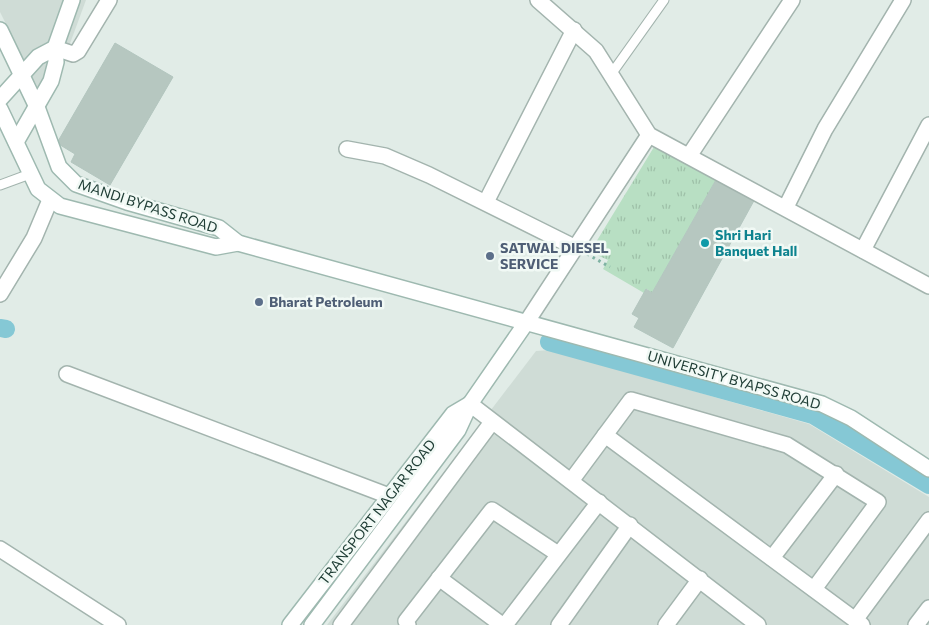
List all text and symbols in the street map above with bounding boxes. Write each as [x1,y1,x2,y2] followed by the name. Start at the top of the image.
[76,175,220,236] street label: MANDI BYPASS ROAD
[715,226,797,259] place label: Shri Hari Banquet Hall
[699,237,711,249] marker: Shri Hari Banquet Hall
[500,239,609,272] place label: SATWAL DIESEL SERVICE
[484,250,496,262] marker: SATWAL DIESEL SERVICE
[269,293,383,310] place label: Bharat Petroleum
[253,296,265,308] marker: Bharat Petroleum
[646,347,823,412] street label: UNIVERSITY BYAPSS ROAD
[315,436,439,588] street label: TRANSPORT NAGAR ROAD

